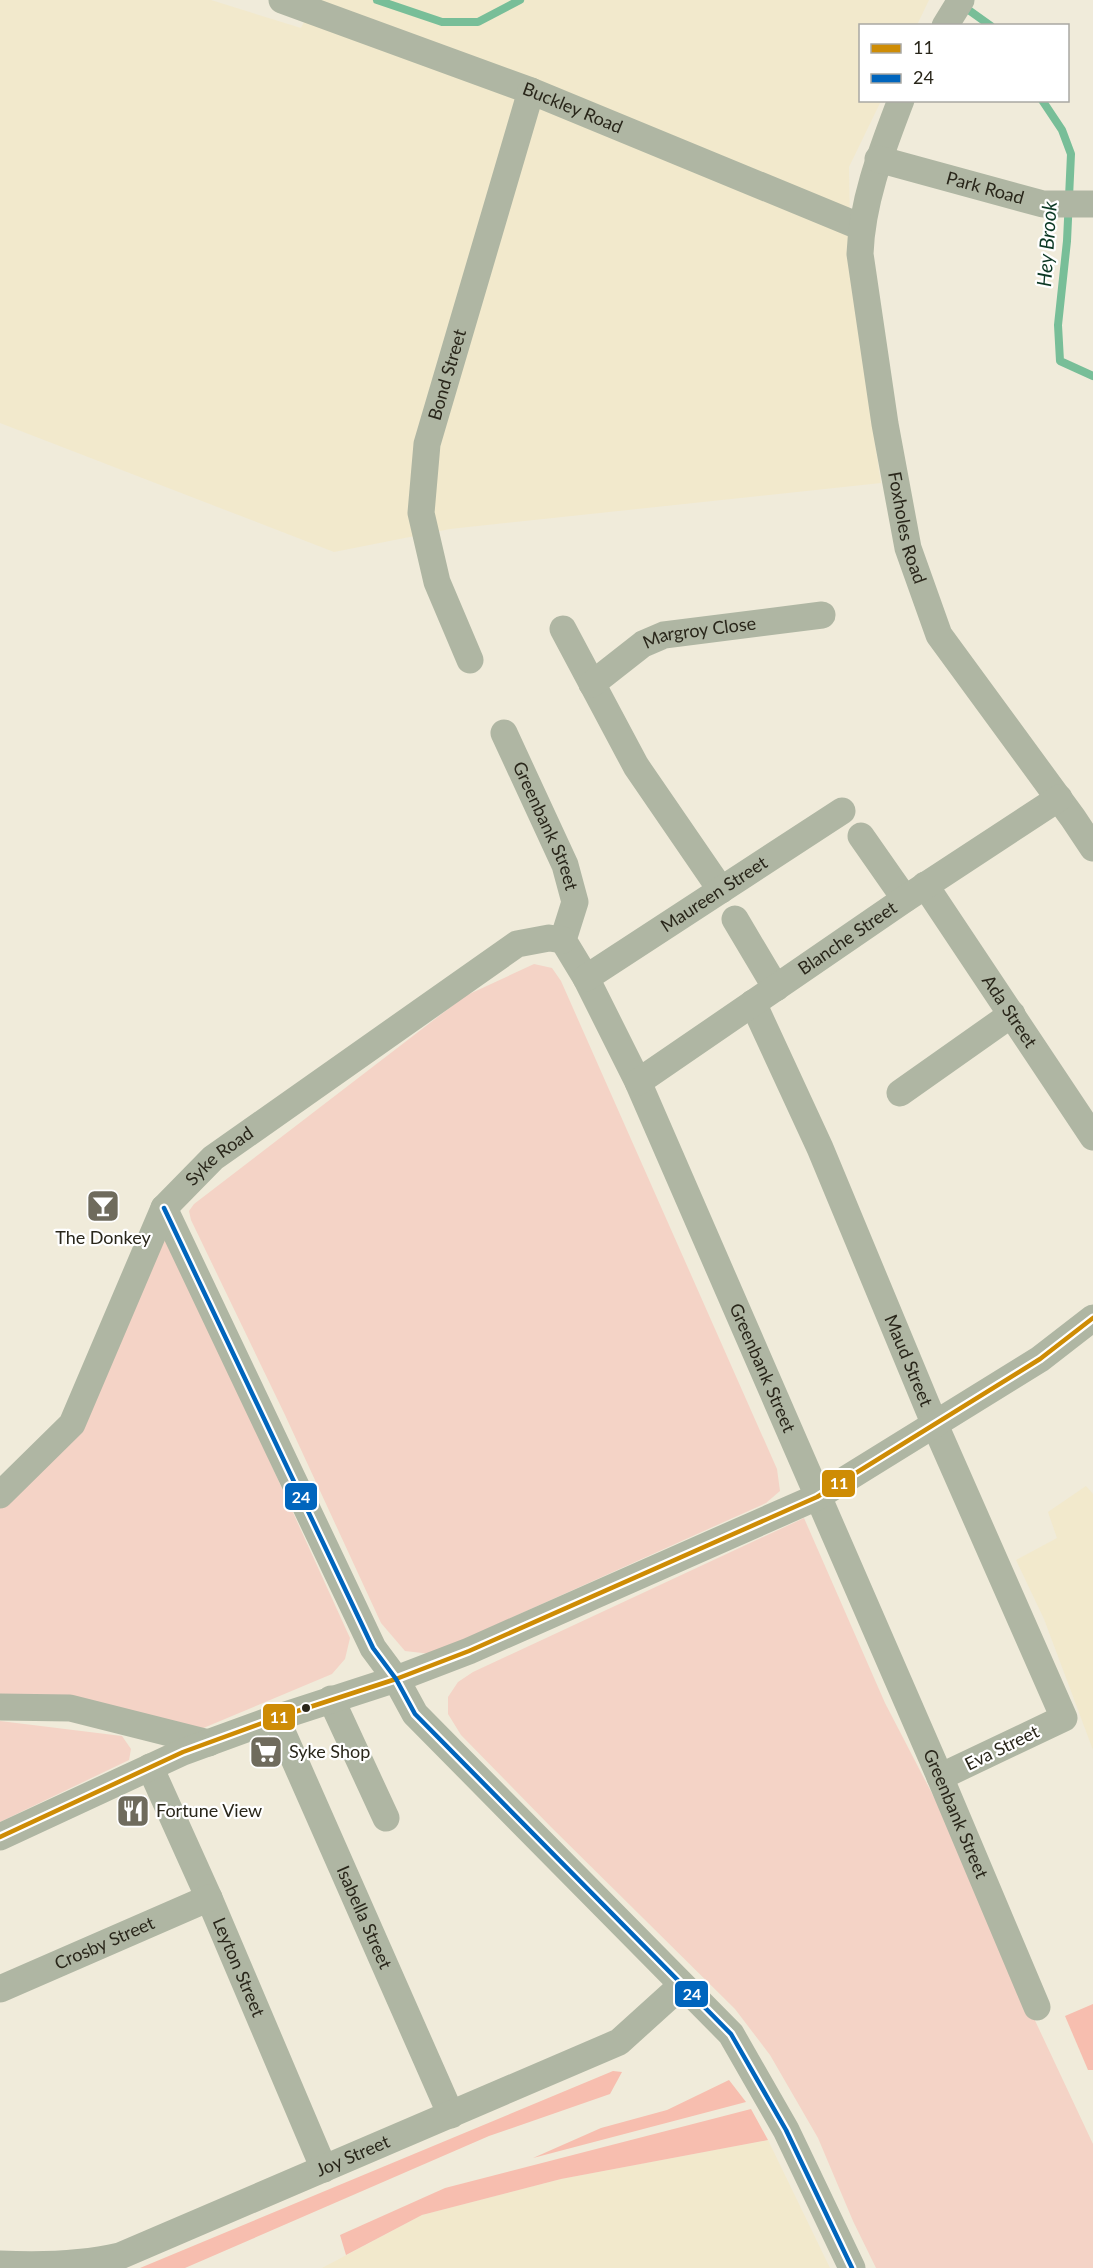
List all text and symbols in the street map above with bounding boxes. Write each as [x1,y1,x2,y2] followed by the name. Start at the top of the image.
[859,24,1069,102] legend
[913,36,934,58] text: 11
[913,66,934,88] text: 24
[520,77,626,138] street label: Buckley Road
[944,166,1027,208] street label: Park Road
[1031,200,1061,287] water label: Hey Brook
[423,326,470,423] street label: Bond Street
[884,470,932,586] street label: Foxholes Road
[639,611,757,653] street label: Margroy Close
[509,758,583,893] street label: Greenbank Street
[656,851,771,936] street label: Maureen Street
[793,896,901,979] street label: Blanche Street
[978,970,1043,1052] street label: Ada Street
[180,1121,257,1190] street label: Syke Road
[85,1188,121,1224] bar icon: The Donkey
[55,1226,152,1248] place label: The Donkey
[725,1300,801,1436] street label: Greenbank Street
[880,1311,938,1410] street label: Maud Street
[821,1469,856,1498] line badge: 11
[830,1473,848,1492] text: 11
[284,1482,318,1511] line badge: 24
[292,1487,310,1506] text: 24
[300,1702,312,1714] unlabelled marker
[262,1703,296,1731] line badge: 11
[270,1707,288,1726] text: 11
[961,1719,1043,1775] street label: Eva Street
[248,1734,284,1770] supermarket icon: Syke Shop
[289,1740,370,1762] place label: Syke Shop
[919,1745,994,1882] street label: Greenbank Street
[115,1793,151,1829] restaurant icon: Fortune View
[156,1799,262,1821] place label: Fortune View
[332,1862,397,1973] street label: Isabella Street
[51,1911,158,1974] street label: Crosby Street
[209,1914,270,2020] street label: Leyton Street
[674,1980,709,2008] line badge: 24
[683,1984,701,2003] text: 24
[312,2130,393,2181] street label: Joy Street

